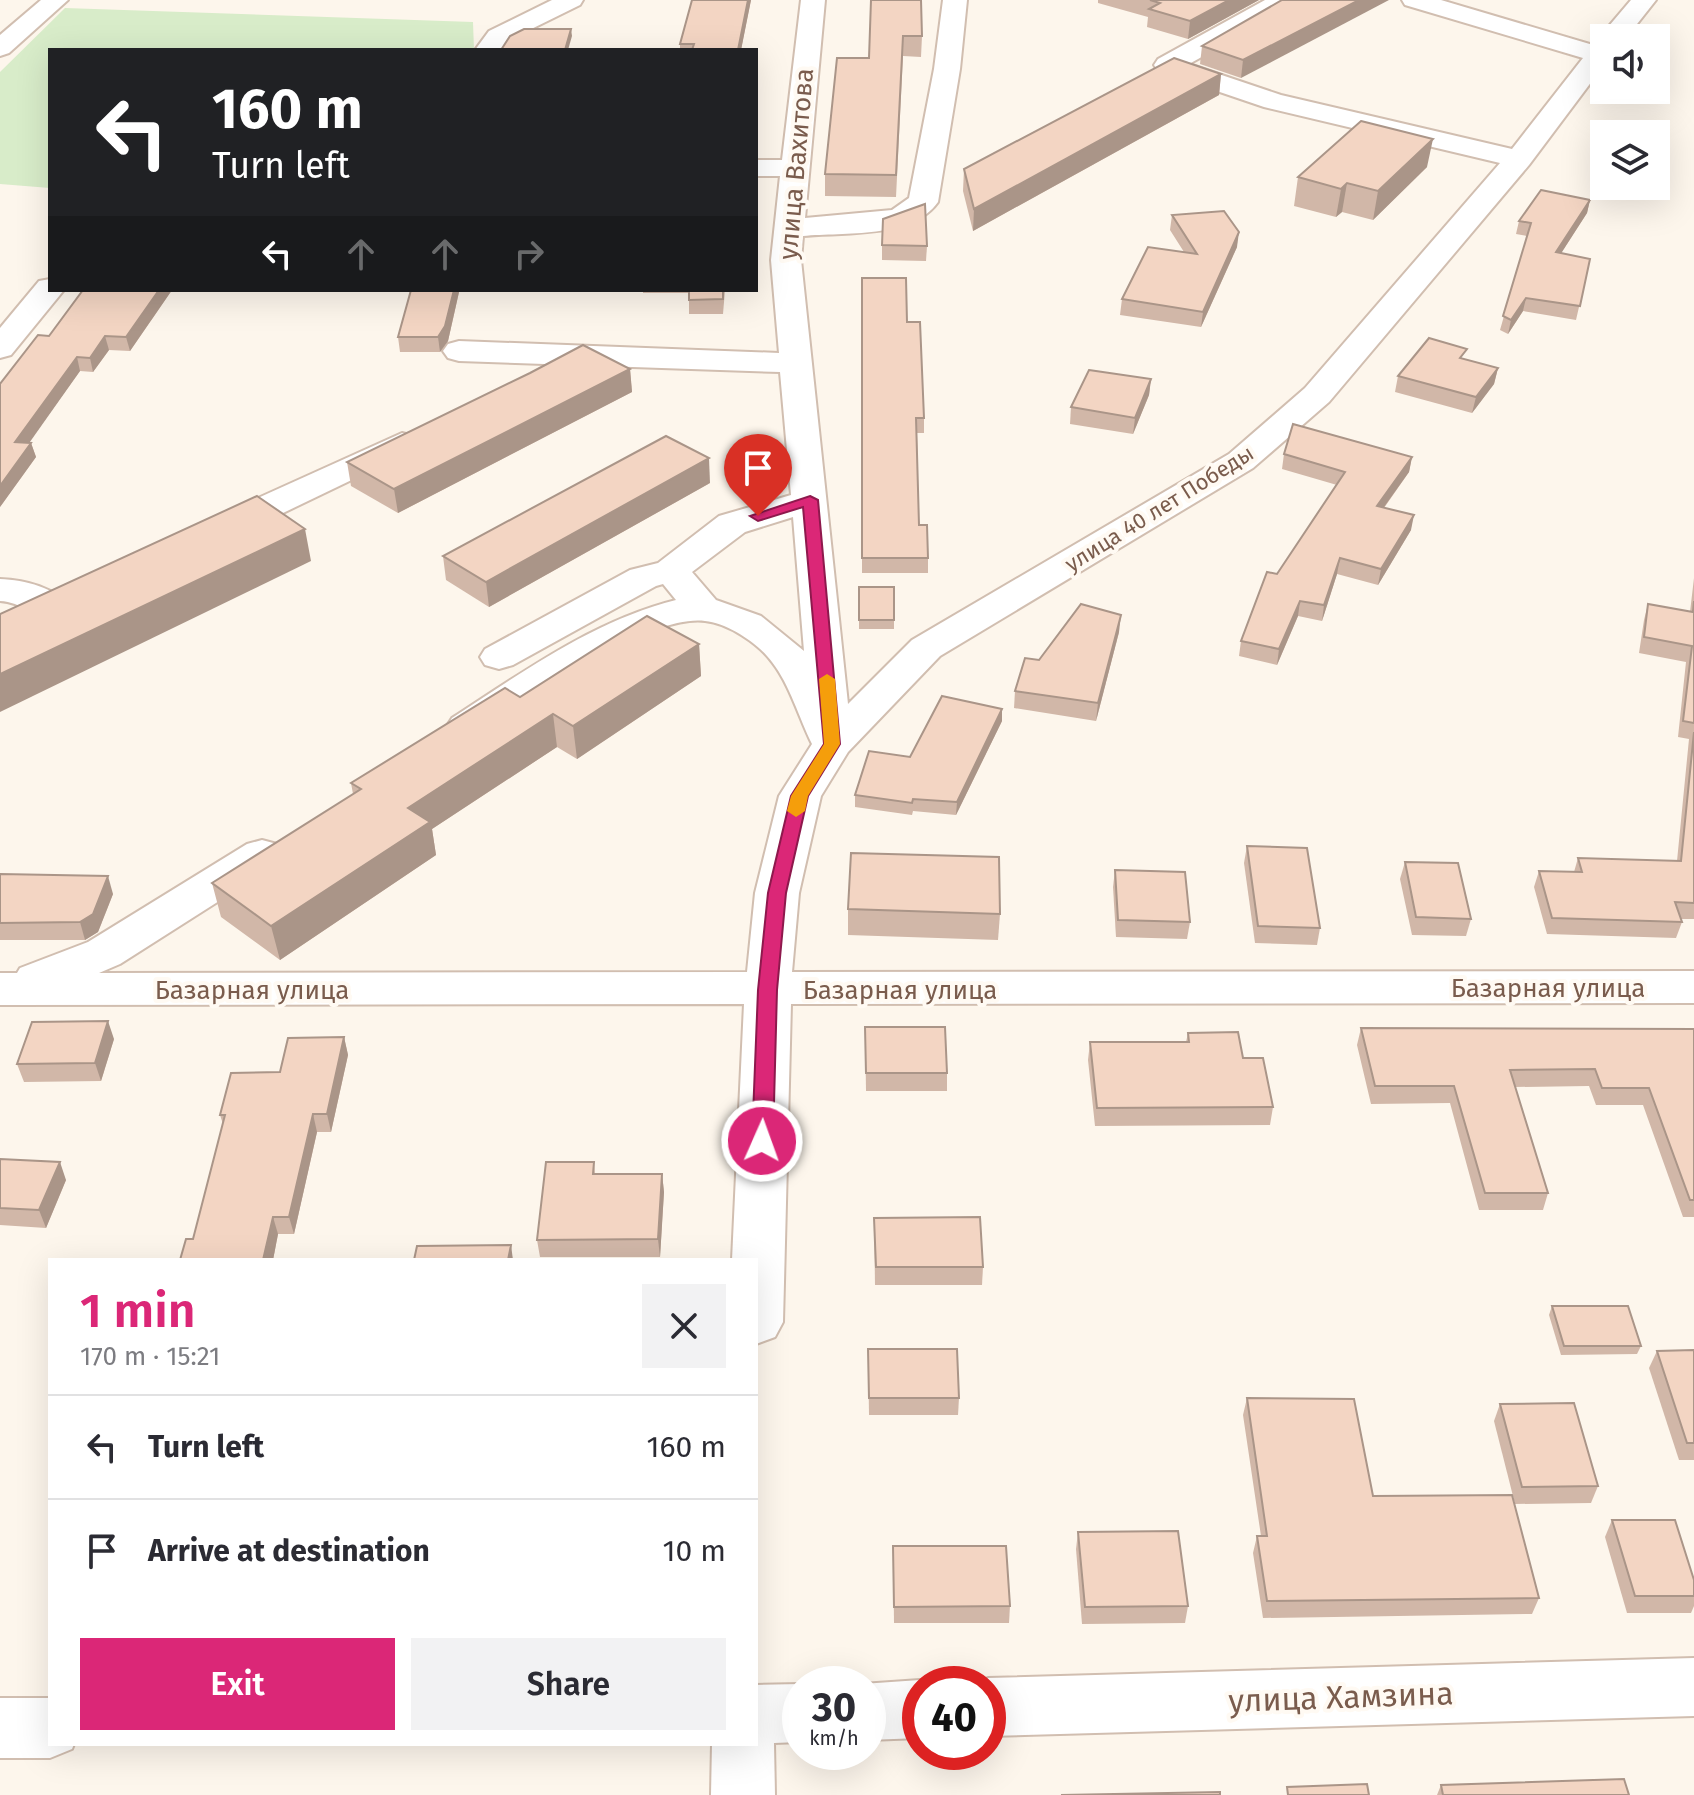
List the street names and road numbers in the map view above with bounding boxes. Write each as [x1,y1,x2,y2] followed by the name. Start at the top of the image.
[773,67,820,261] street label: улица Вахитова
[1060,439,1259,577] street label: улица 40 лет Победы
[1451,973,1645,1004] street label: Базарная улица
[155,975,349,1006] street label: Базарная улица
[803,975,997,1006] street label: Базарная улица
[1228,1674,1454,1720] street label: улица Хамзина

